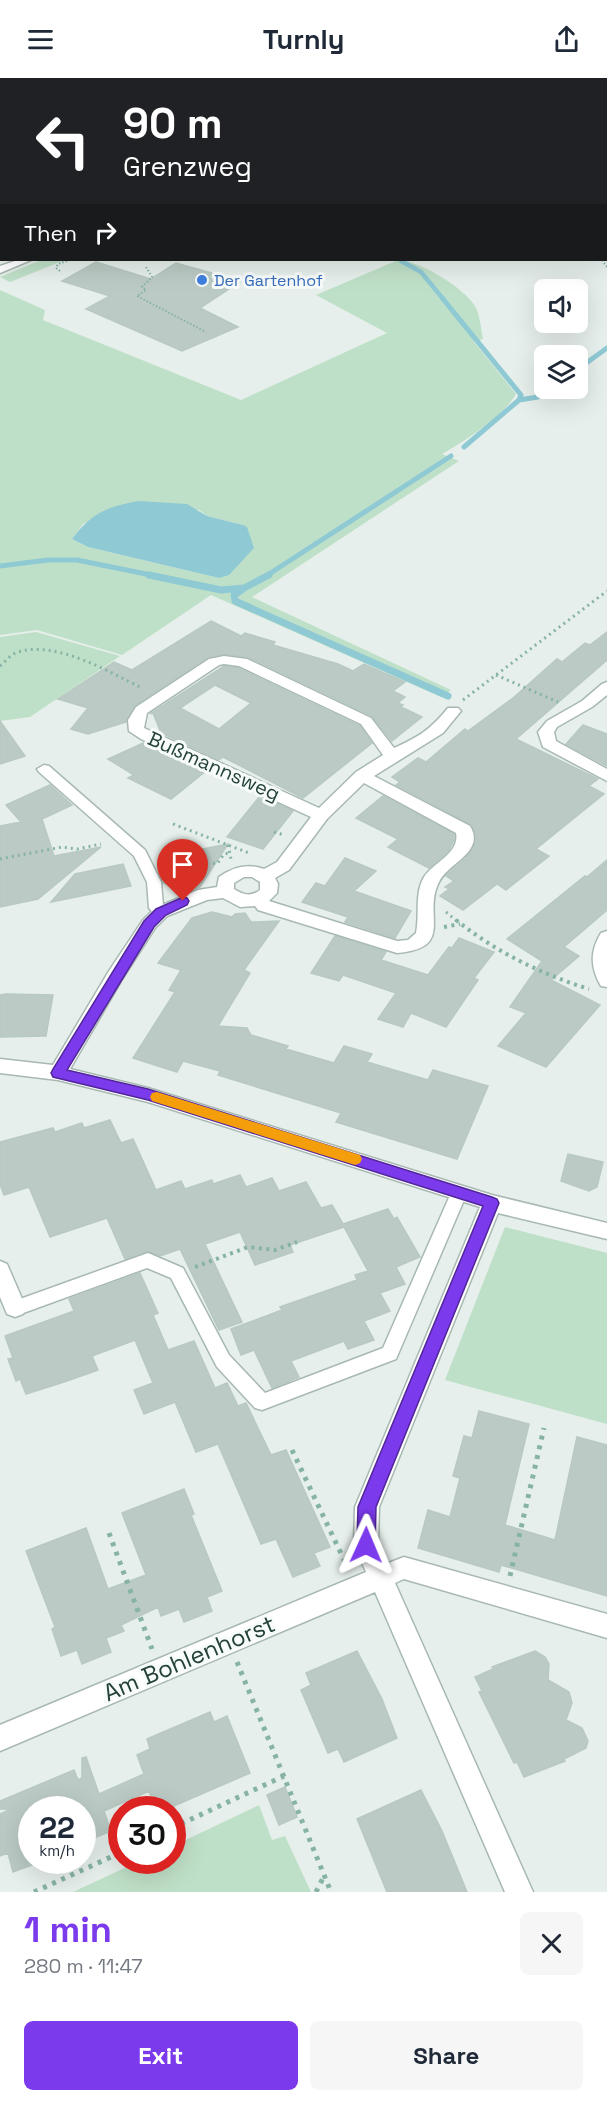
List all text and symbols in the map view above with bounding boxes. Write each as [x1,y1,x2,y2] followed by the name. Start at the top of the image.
[263,22,344,57] text: Turnly
[24,23,57,56] icon: menu
[550,23,583,56] icon: share
[123,97,223,150] text: 90 m
[24,102,102,180] icon: left
[123,149,252,184] text: Grenzweg
[89,216,122,249] icon: right
[24,219,77,247] text: Then
[214,270,323,291] place label: Der Gartenhof
[195,273,209,287] marker: Der Gartenhof
[534,279,588,399] map controls
[534,279,588,333] button: sound
[534,345,588,399] button: layers
[144,725,284,807] street label: Bußmannsweg
[157,839,208,901] pin
[166,848,199,881] icon: arrive
[334,1513,398,1577] position arrow
[98,1608,280,1708] street label: Am Bohlenhorst
[108,1796,186,1874] speed limit sign: 30
[39,1808,75,1847] text: 22
[39,1841,75,1860] text: km/h
[24,1907,112,1953] text: 1 min
[520,1912,583,1975] button: close
[24,1953,143,1979] text: 280 m · 11:47
[24,2021,298,2090] button: Exit
[310,2021,583,2090] button: Share

